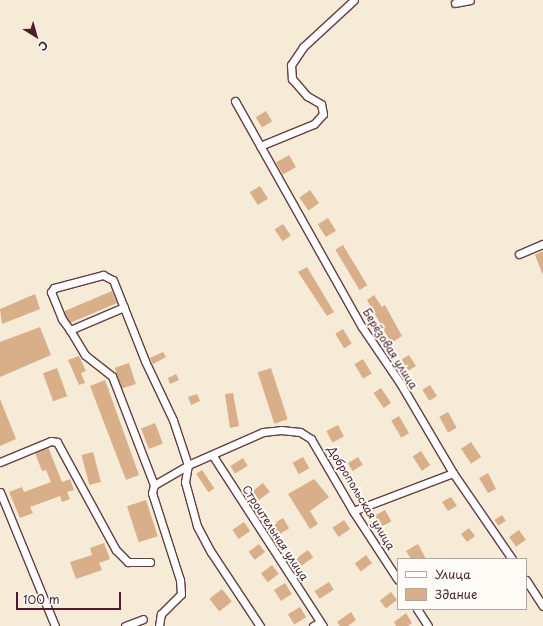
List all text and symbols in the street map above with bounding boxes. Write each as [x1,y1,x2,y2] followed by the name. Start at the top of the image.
[16,16,56,56] north arrow
[35,37,52,55] text: С
[360,306,420,392] street label: Берёзовая улица
[324,443,398,553] street label: Добропольская улица
[239,483,311,583] street label: Строительная улица
[397,558,527,610] legend
[435,565,471,583] text: Улица
[18,584,123,610] scale bar
[435,585,477,603] text: Здание
[23,590,60,608] text: 100 m

